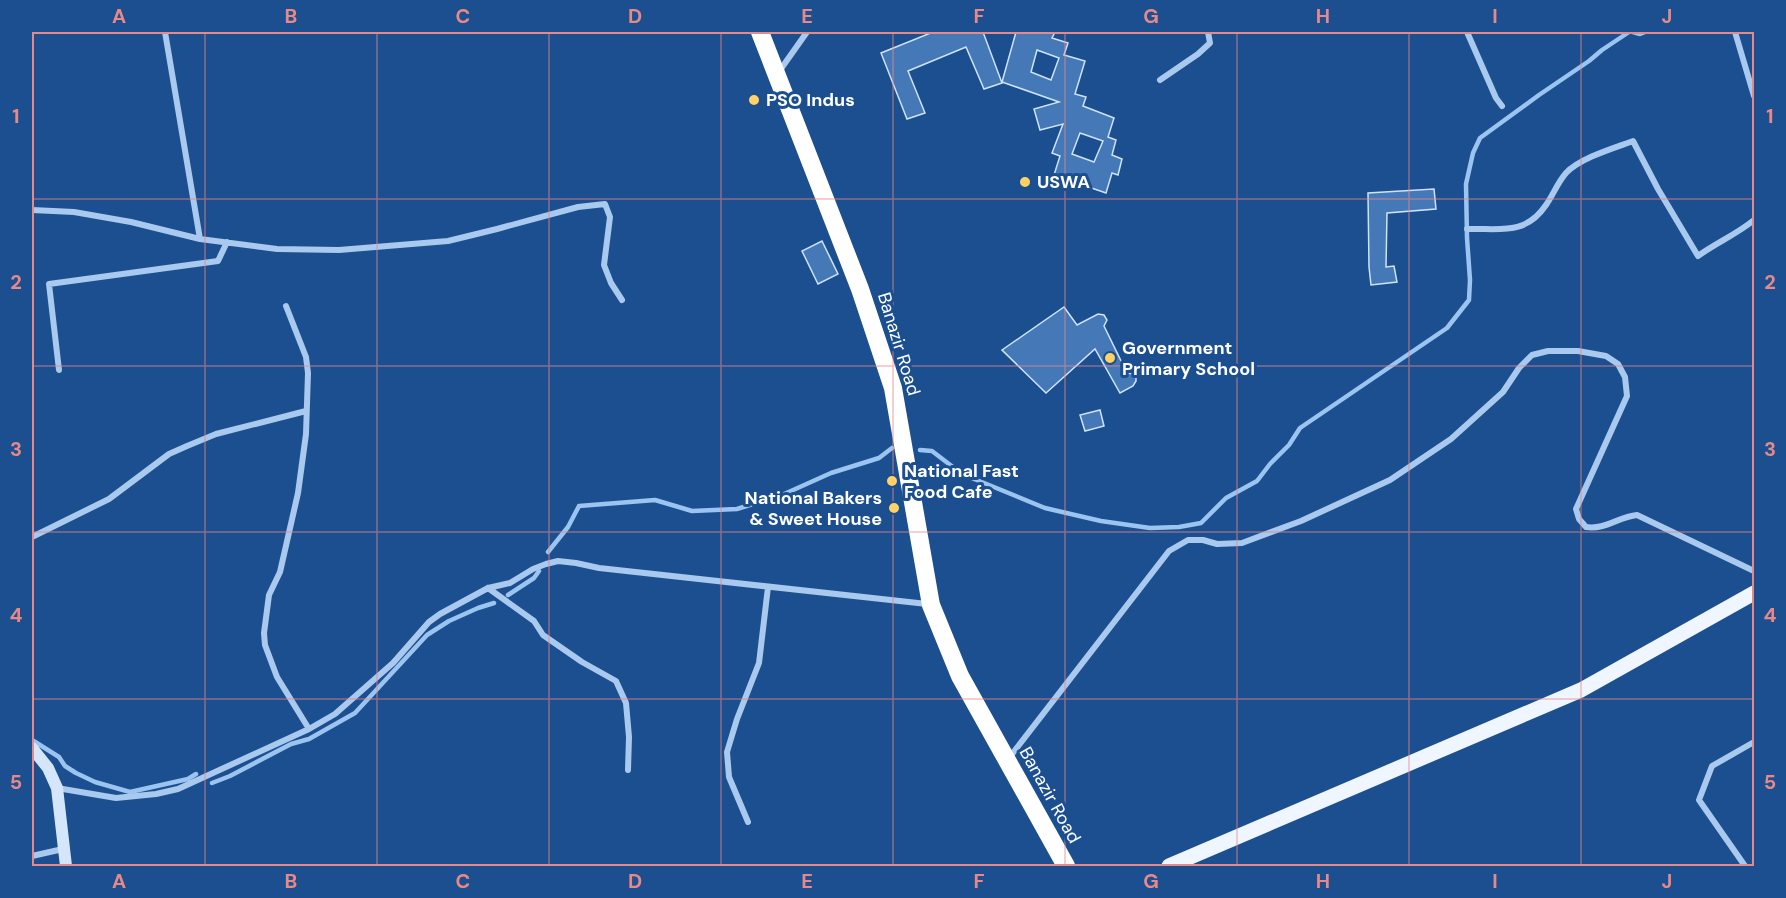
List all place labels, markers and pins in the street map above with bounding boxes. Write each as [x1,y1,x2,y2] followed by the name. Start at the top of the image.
[766,88,855,112] place label: PSO Indus
[747,93,761,107] marker: PSO Indus
[1037,170,1090,194] place label: USWA
[1018,175,1032,189] marker: USWA
[1122,336,1255,381] place label: Government Primary School
[1103,351,1117,365] marker: Government Primary School
[904,459,1019,504] place label: National Fast Food Cafe
[885,474,899,488] marker: National Fast Food Cafe
[745,486,882,531] place label: National Bakers & Sweet House
[887,501,901,515] marker: National Bakers & Sweet House

